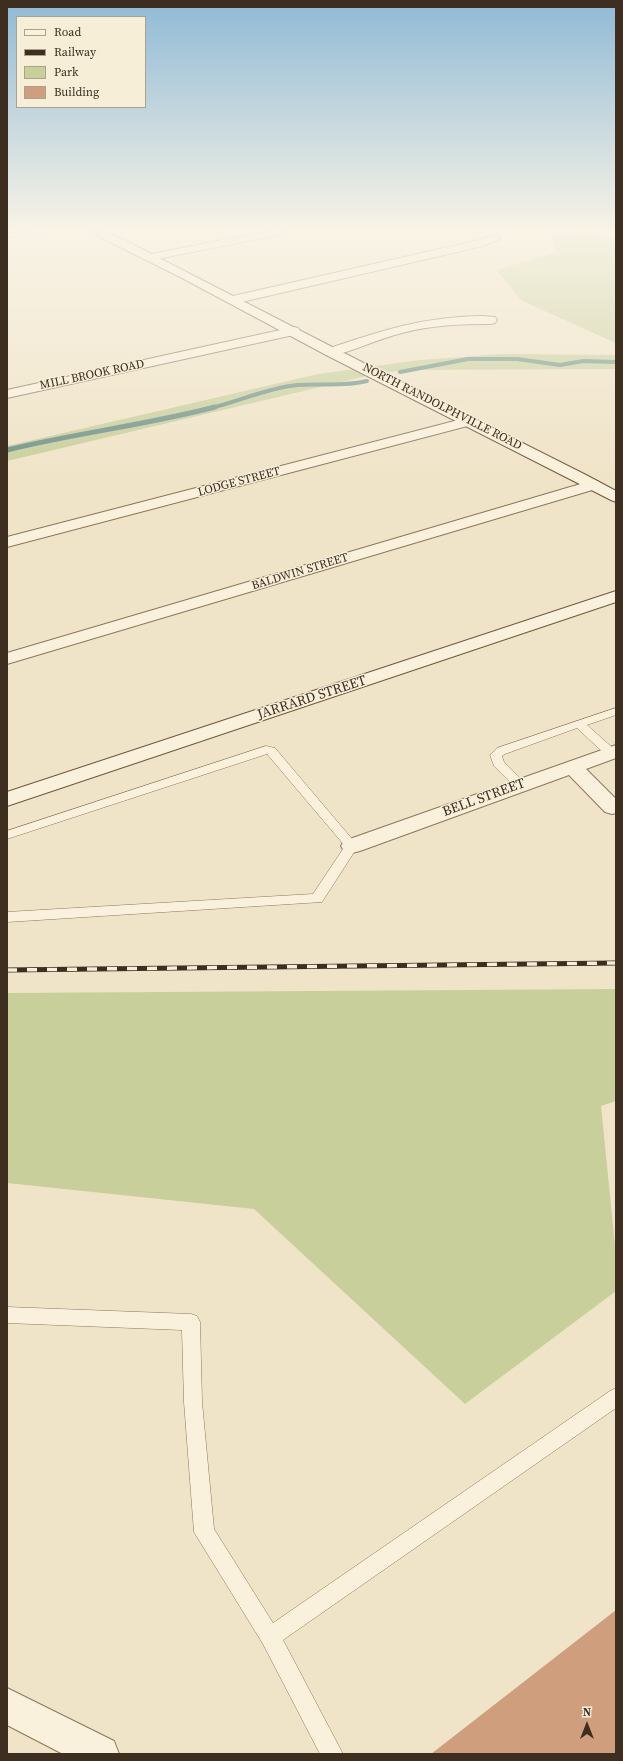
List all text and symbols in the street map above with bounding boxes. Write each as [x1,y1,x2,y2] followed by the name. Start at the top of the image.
[16,16,146,108] legend
[54,24,81,40] text: Road
[54,44,96,60] text: Railway
[54,64,79,80] text: Park
[54,84,99,100] text: Building
[38,357,146,393] street label: MILL BROOK ROAD
[360,360,524,454] street label: NORTH RANDOLPHVILLE ROAD
[196,464,282,500] street label: LODGE STREET
[250,550,350,594] street label: BALDWIN STREET
[255,672,369,724] street label: JARRARD STREET
[440,775,528,821] street label: BELL STREET
[567,1705,607,1745] north arrow
[583,1705,591,1720] text: N

